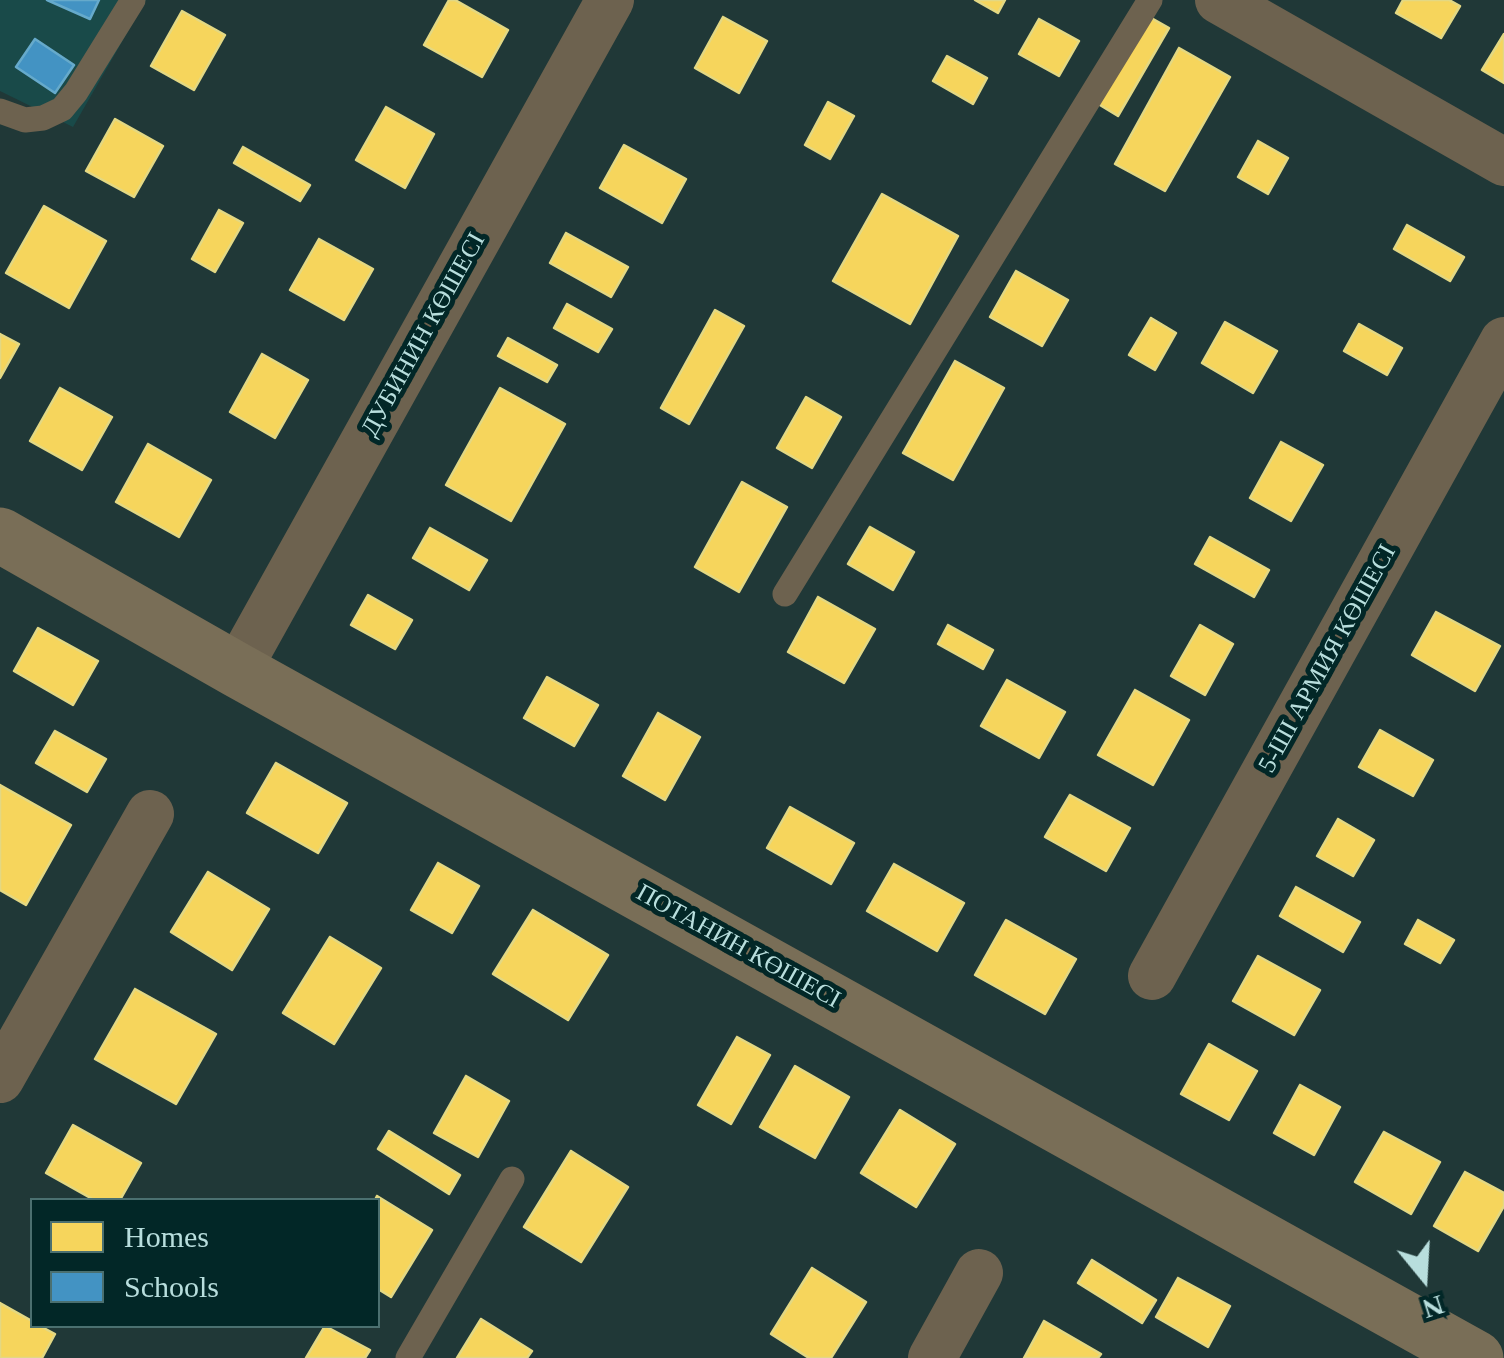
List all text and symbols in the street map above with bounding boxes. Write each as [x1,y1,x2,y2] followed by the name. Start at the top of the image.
[356,228,492,442] street label: ДУБИНИН КӨШЕСІ
[1253,540,1403,778] street label: 5-ШІ АРМИЯ КӨШЕСІ
[631,878,845,1016] street label: ПОТАНИН КӨШЕСІ
[30,1198,380,1328] legend
[124,1220,209,1253] text: Homes
[1374,1228,1474,1328] north arrow
[124,1270,219,1303] text: Schools
[1419,1289,1448,1325] text: N

